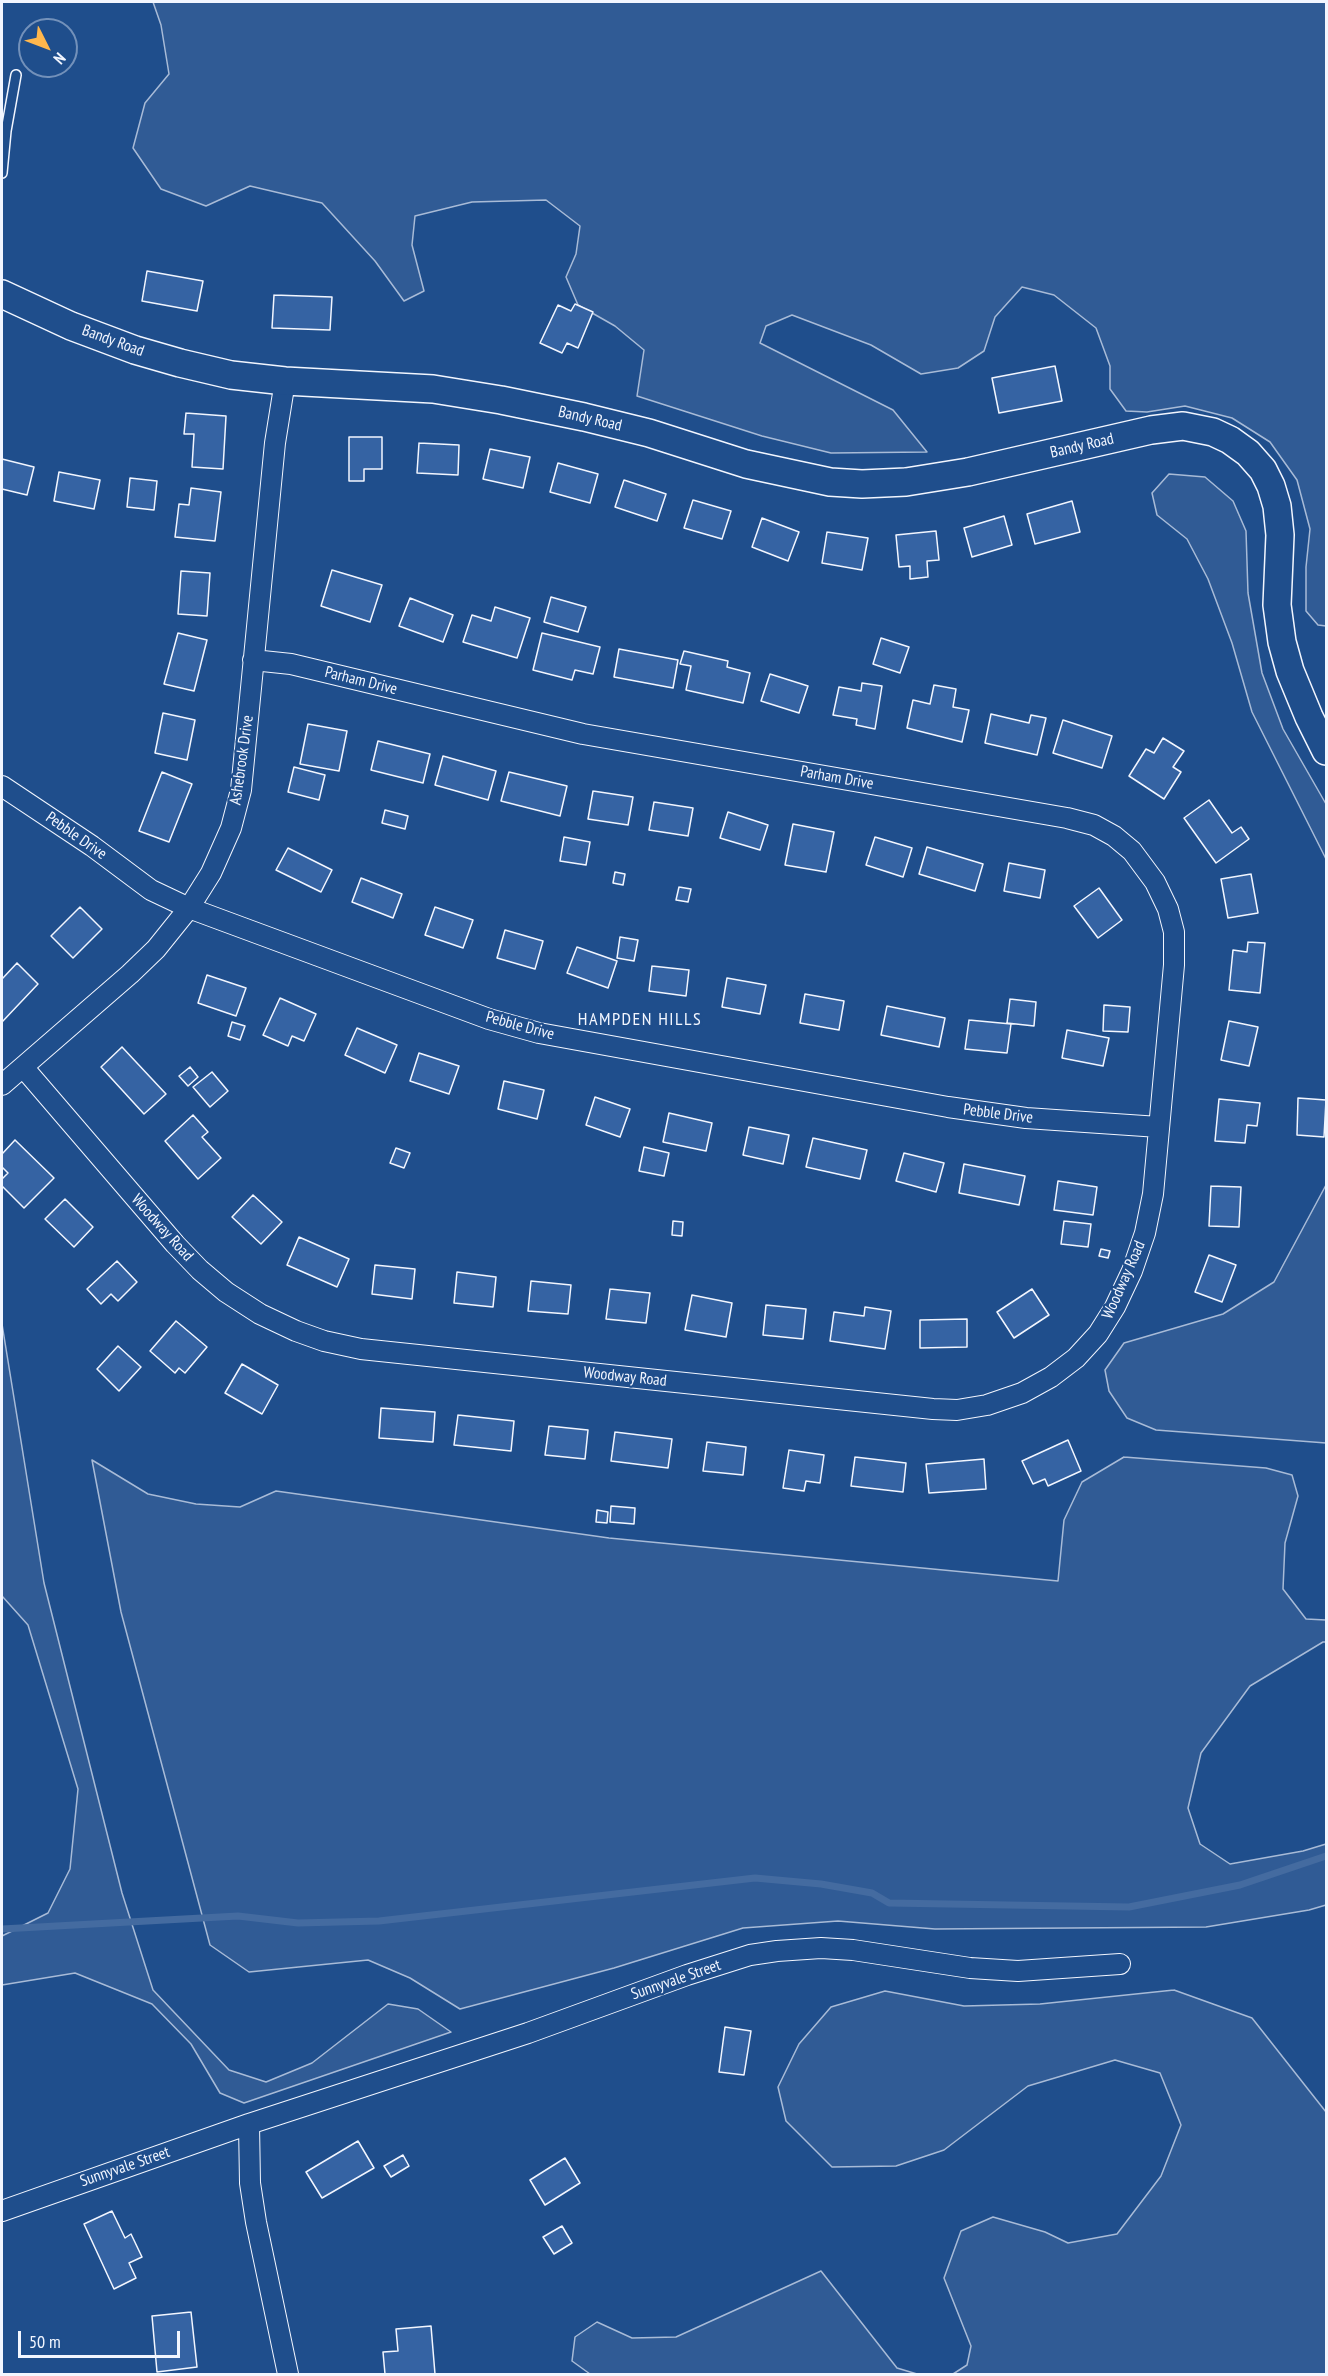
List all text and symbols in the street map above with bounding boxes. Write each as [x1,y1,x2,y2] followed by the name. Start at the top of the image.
[18,18,78,78] north arrow
[50,49,70,69] text: N
[79,321,147,361] street label: Bandy Road
[556,402,624,436] street label: Bandy Road
[1048,429,1116,463] street label: Bandy Road
[323,663,399,699] street label: Parham Drive
[226,714,258,806] street label: Ashebrook Drive
[799,762,875,794] street label: Parham Drive
[42,808,110,864] street label: Pebble Drive
[484,1008,556,1044] street label: Pebble Drive
[578,1009,702,1031] district label: HAMPDEN HILLS
[962,1100,1034,1128] street label: Pebble Drive
[127,1191,197,1265] street label: Woodway Road
[1098,1238,1150,1322] street label: Woodway Road
[582,1363,668,1391] street label: Woodway Road
[629,1956,723,2004] street label: Sunnyvale Street
[78,2143,172,2191] street label: Sunnyvale Street
[21,2319,183,2357] scale bar
[29,2330,61,2353] text: 50 m

